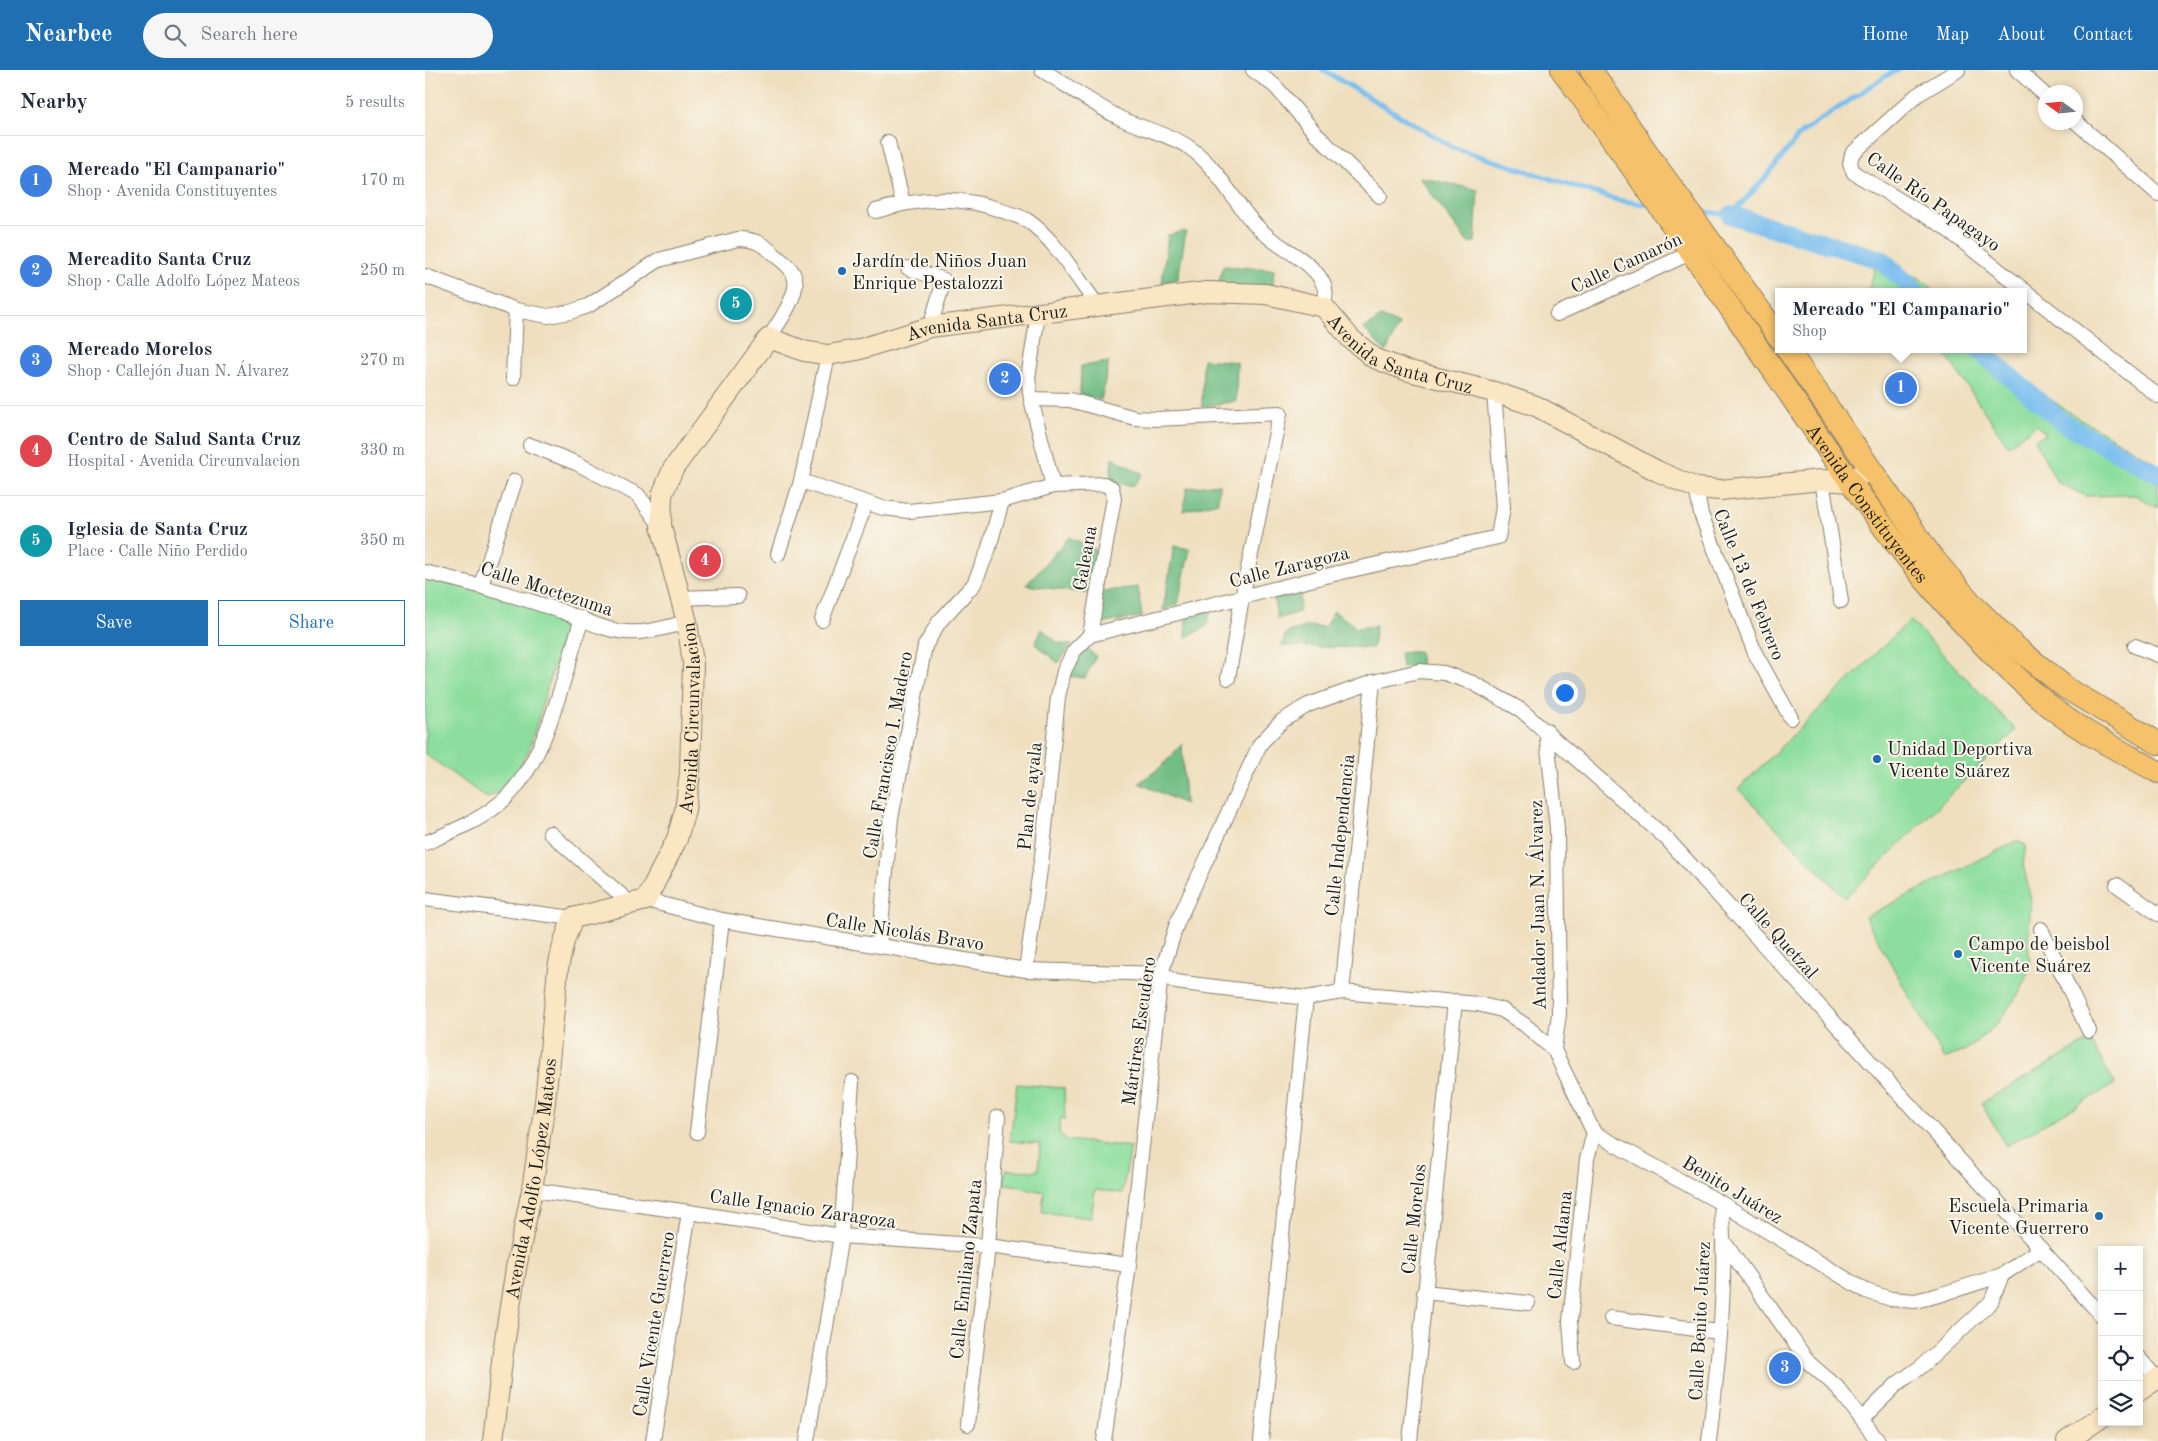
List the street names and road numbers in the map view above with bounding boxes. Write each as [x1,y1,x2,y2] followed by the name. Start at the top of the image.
[1862,150,2003,256] street label: Calle Río Papagayo
[1568,230,1686,298] street label: Calle Camarón
[904,303,1069,346] street label: Avenida Santa Cruz
[1322,311,1474,398] street label: Avenida Santa Cruz
[1801,421,1931,588] street label: Avenida Constituyentes
[1709,507,1787,663] street label: Calle 13 de Febrero
[1071,524,1102,593] street label: Galeana
[1228,544,1352,593] street label: Calle Zaragoza
[477,560,616,621] street label: Calle Moctezuma
[678,621,705,815] street label: Avenida Circunvalacion
[862,650,917,861] street label: Calle Francisco I. Madero
[1016,740,1047,852] street label: Plan de ayala
[1323,752,1360,918] street label: Calle Independencia
[1524,800,1551,1010] street label: Andador Juan N. Álvarez
[1734,890,1820,983] street label: Calle Quetzal
[824,912,985,955] street label: Calle Nicolás Bravo
[1121,955,1160,1107] street label: Mártires Escudero
[504,1058,561,1301] street label: Avenida Adolfo López Mateos
[1678,1154,1785,1228] street label: Benito Juárez
[1400,1163,1431,1276] street label: Calle Morelos
[949,1177,986,1360] street label: Calle Emiliano Zapata
[708,1188,898,1233] street label: Calle Ignacio Zaragoza
[1546,1189,1577,1301] street label: Calle Aldama
[631,1230,680,1418] street label: Calle Vicente Guerrero
[1688,1241,1715,1401] street label: Calle Benito Juárez

